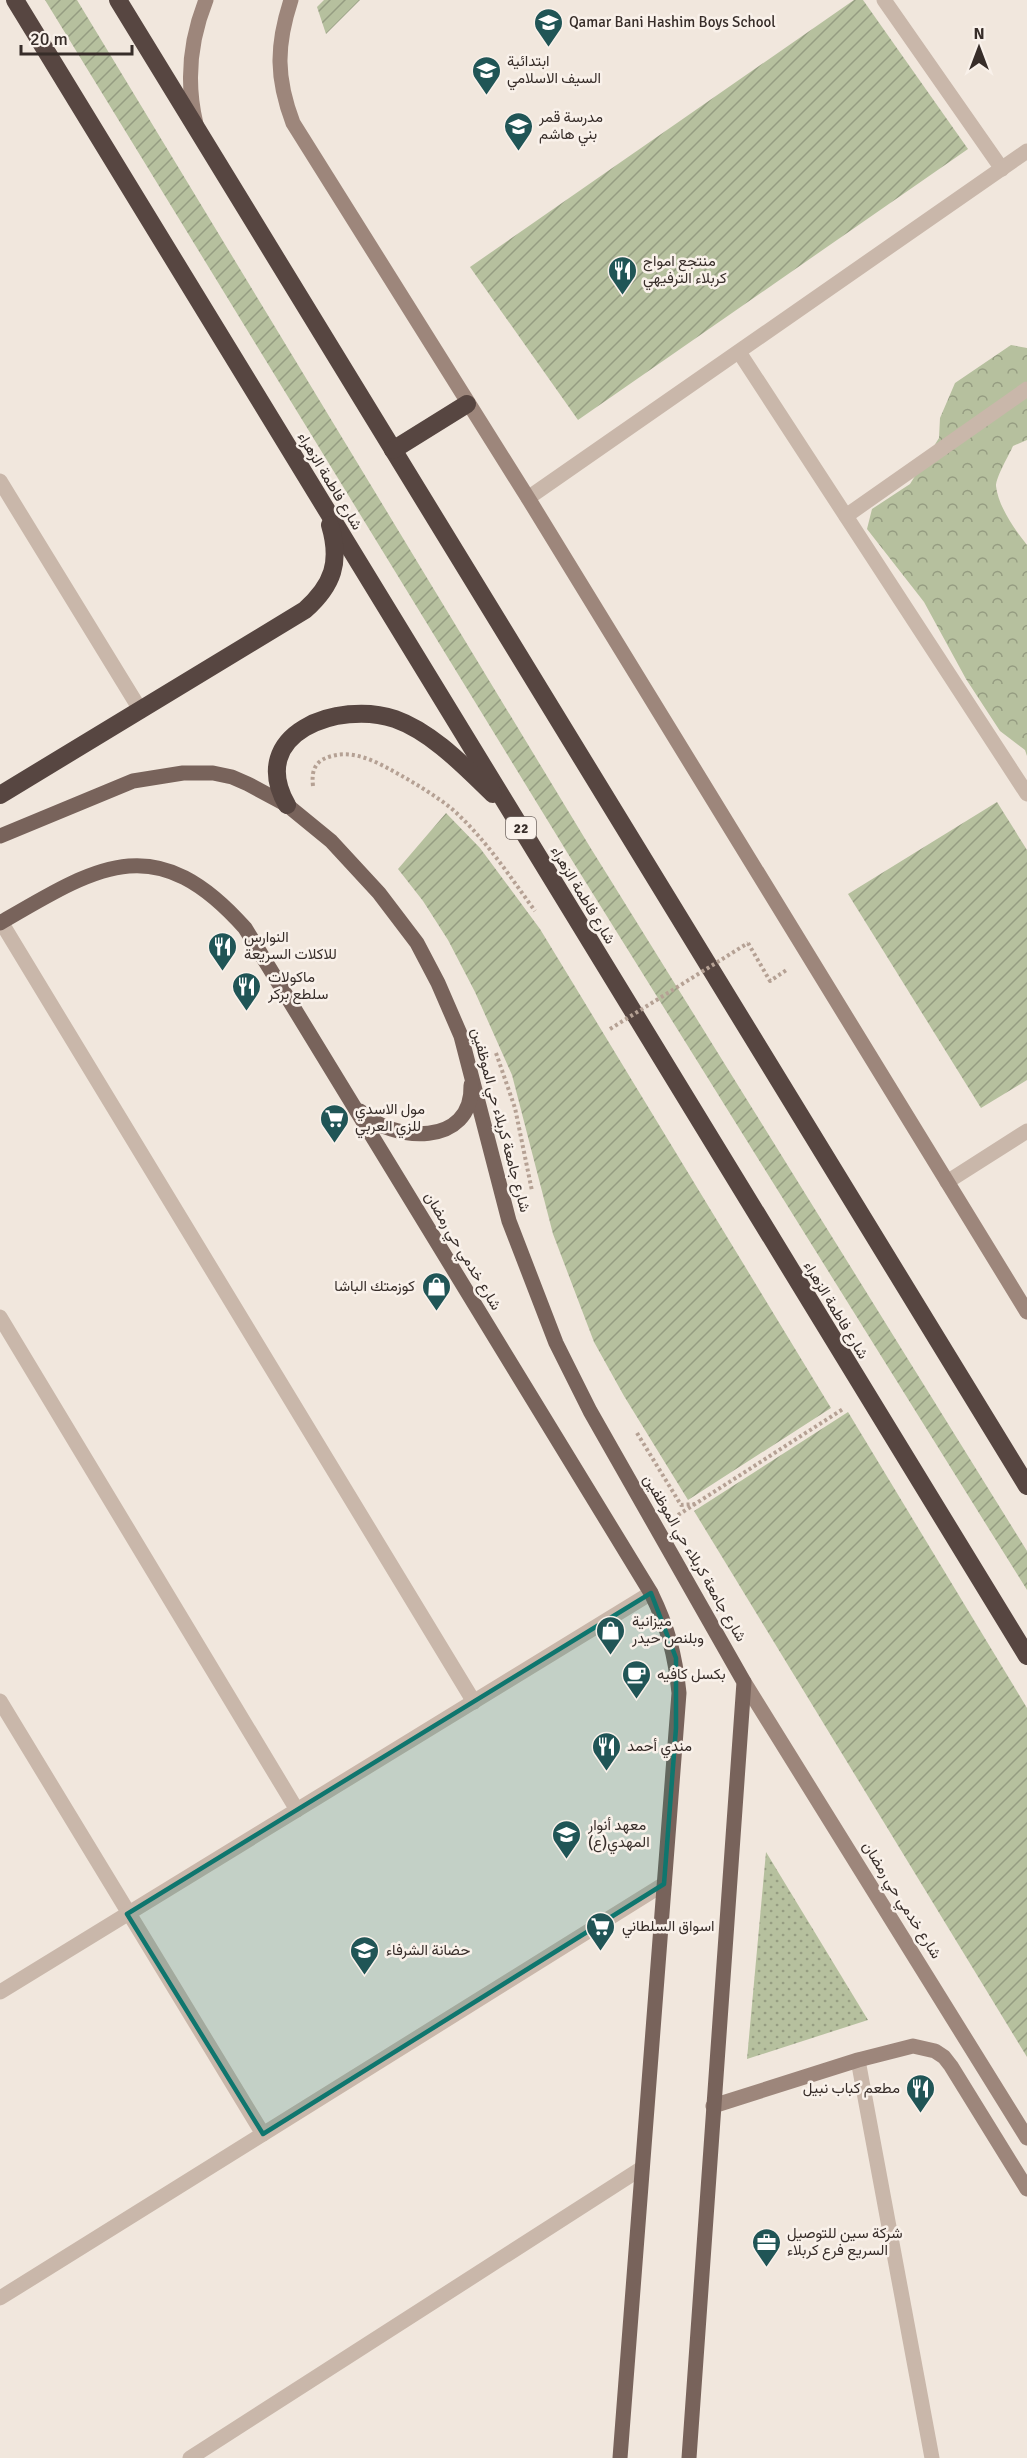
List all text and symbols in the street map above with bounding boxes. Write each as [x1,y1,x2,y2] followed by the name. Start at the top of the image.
[532,6,564,48] school or university icon: Qamar Bani Hashim Boys School
[569,13,776,31] place label: Qamar Bani Hashim Boys School
[21,18,132,56] scale bar
[949,18,1009,78] north arrow
[973,24,985,44] text: N
[30,28,68,50] text: 20 m
[507,52,601,91] place label: ابتدائية السيف الاسلامي
[470,54,502,96] school or university icon: ابتدائية السيف الاسلامي
[538,108,603,147] place label: مدرسة قمر بني هاشم
[502,110,534,152] school or university icon: مدرسة قمر بني هاشم
[643,252,727,291] place label: منتجع امواج كربلاء الترفيهي
[606,254,638,296] restaurant icon: منتجع امواج كربلاء الترفيهي
[292,429,366,534] street label: شارع فاطمة الزهراء
[506,817,536,839] road number: 22
[545,843,619,948] street label: شارع فاطمة الزهراء
[244,928,337,963] place label: النوارس للاكلات السريعة
[207,930,239,972] restaurant icon: النوارس للاكلات السريعة
[267,968,328,1005] place label: ماكولات سلطع بركر
[231,970,263,1012] restaurant icon: ماكولات سلطع بركر
[464,1026,534,1215] street label: شارع جامعة كربلاء حي الموظفين
[355,1100,425,1139] place label: مول الاسدي للزي العربي
[318,1102,350,1144] supermarket icon: مول الاسدي للزي العربي
[417,1189,506,1316] street label: شارع خدمي حي رمضان
[798,1258,872,1363] street label: شارع فاطمة الزهراء
[420,1270,452,1312] shop icon: كوزمتك الباشا
[334,1277,415,1295] place label: كوزمتك الباشا
[636,1471,750,1647] street label: شارع جامعة كربلاء حي الموظفين
[631,1612,704,1648] place label: ميزانية وبلنص حيدر
[595,1614,627,1656] shop icon: ميزانية وبلنص حيدر
[620,1658,652,1700] cafe icon: بكسل كافيه
[657,1665,726,1683] place label: بكسل كافيه
[590,1730,622,1772] restaurant icon: مندي أحمد
[627,1737,692,1759] place label: مندي أحمد
[587,1816,650,1855] place label: معهد أنوار المهدي(ع)
[551,1818,583,1860] school or university icon: معهد أنوار المهدي(ع)
[855,1838,945,1964] street label: شارع خدمي حي رمضان
[585,1910,617,1952] supermarket icon: اسواق السلطاني
[622,1917,714,1939] place label: اسواق السلطاني
[349,1934,381,1976] school or university icon: حضانة الشرفاء
[386,1941,470,1959] place label: حضانة الشرفاء
[905,2072,937,2114] restaurant icon: مطعم كباب نبيل
[803,2079,900,2098] place label: مطعم كباب نبيل
[787,2224,903,2261] place label: شركة سين للتوصيل السريع فرع كربلاء
[750,2226,782,2268] office icon: شركة سين للتوصيل السريع فرع كربلاء

